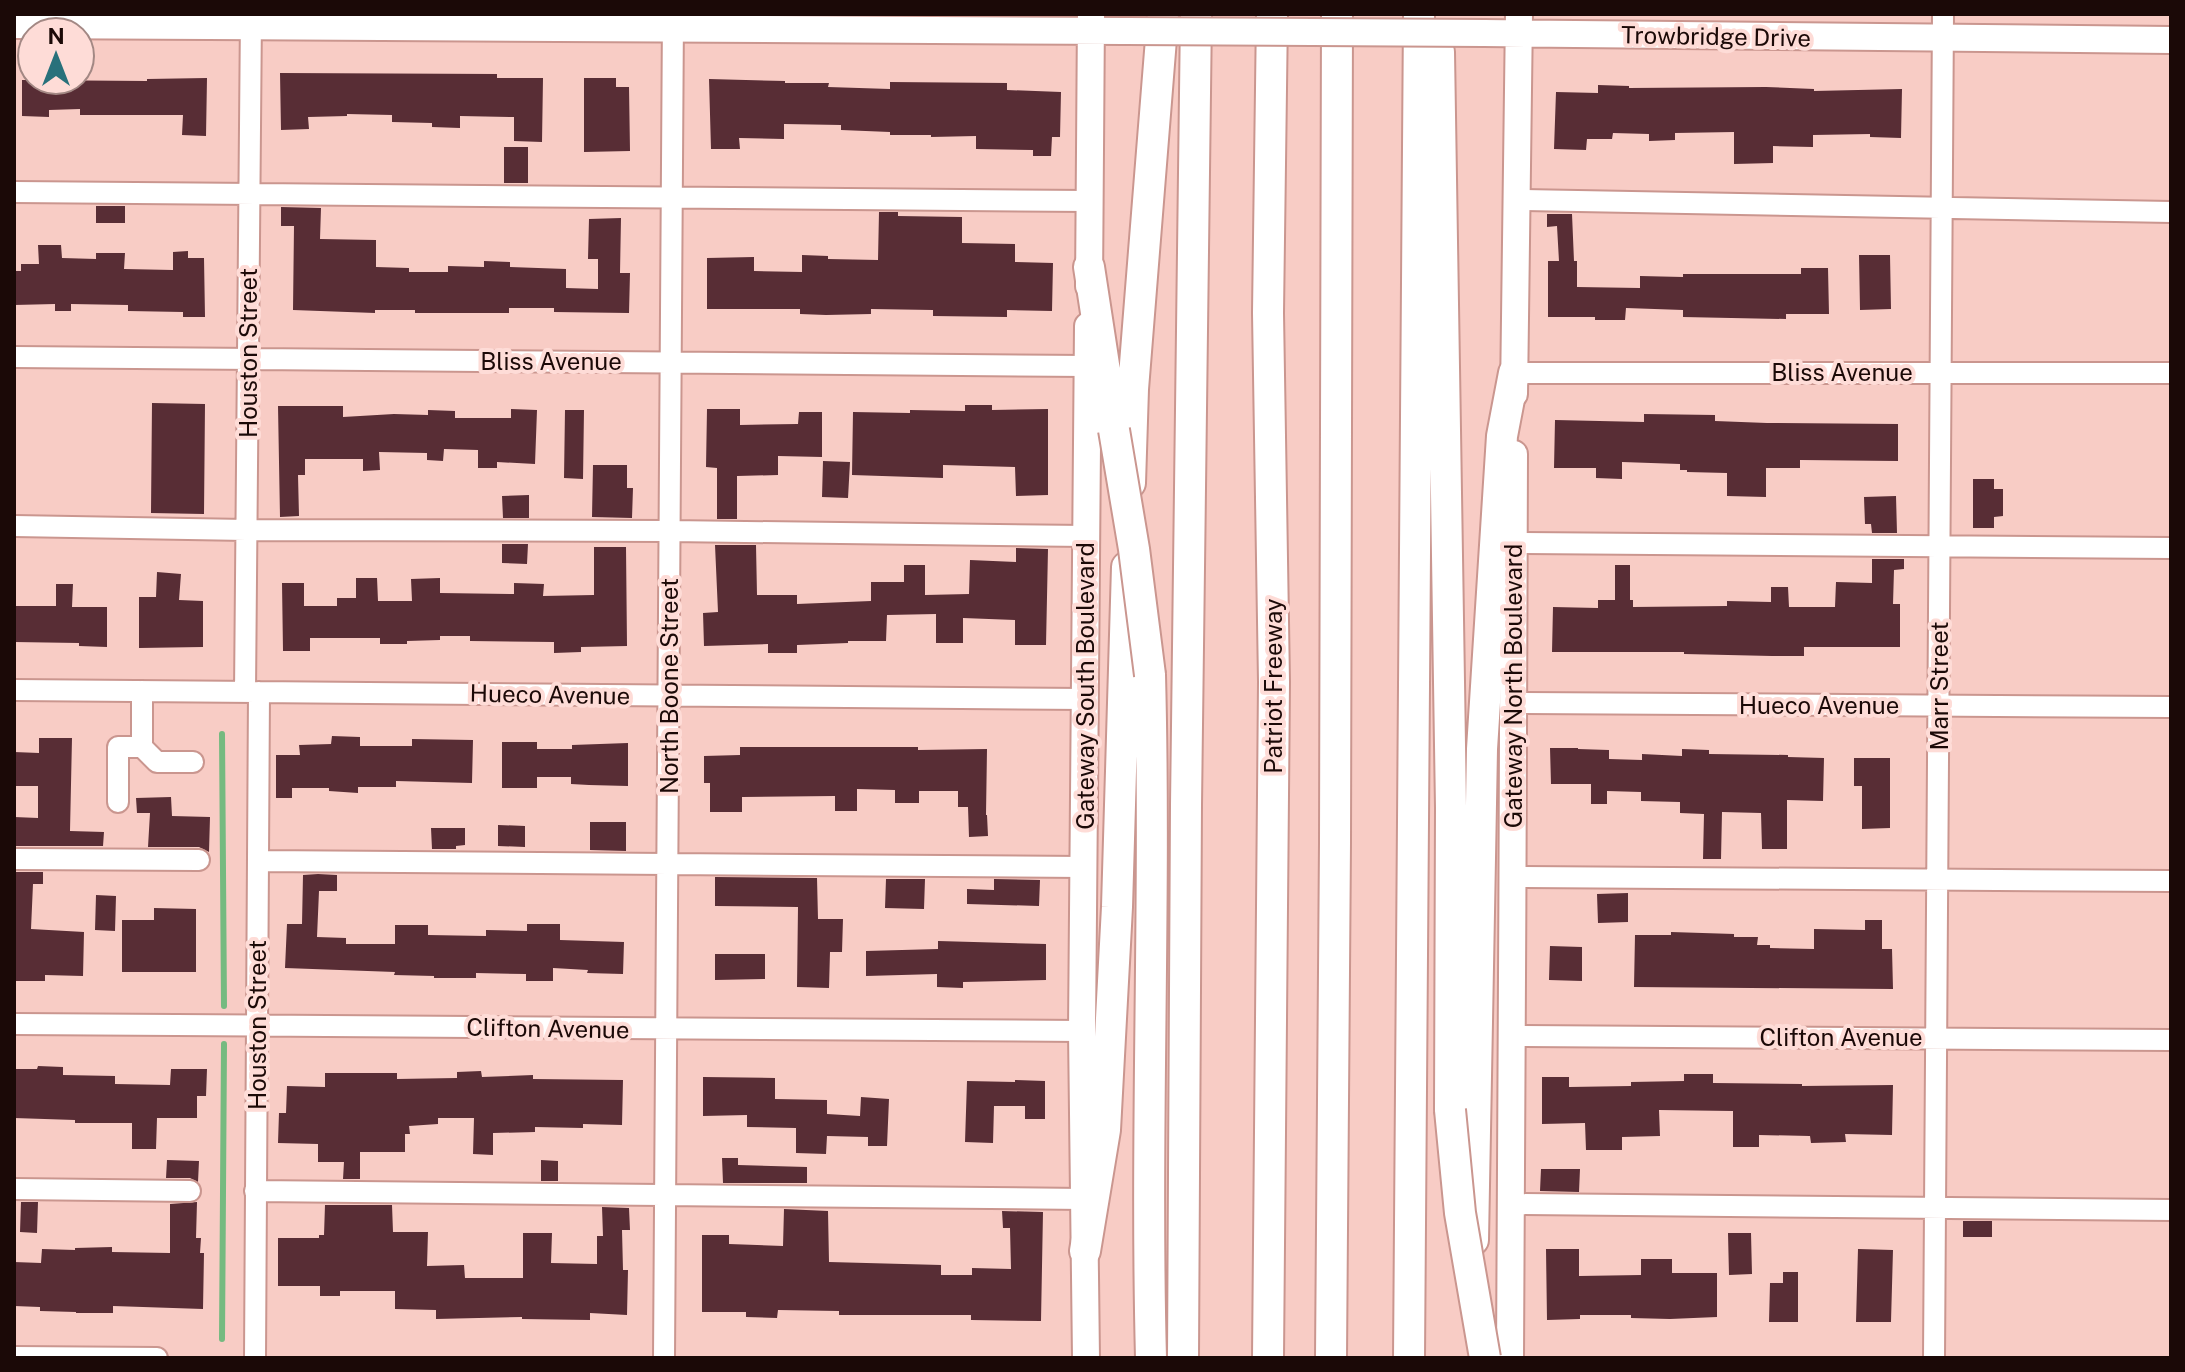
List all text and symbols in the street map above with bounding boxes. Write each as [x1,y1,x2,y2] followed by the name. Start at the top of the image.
[16,16,96,96] north arrow
[1621,20,1811,52] street label: Trowbridge Drive
[47,23,65,49] text: N
[234,268,262,438] street label: Houston Street
[480,347,622,375] street label: Bliss Avenue
[1771,358,1913,386] street label: Bliss Avenue
[1071,542,1099,830] street label: Gateway South Boulevard
[1499,544,1527,828] street label: Gateway North Boulevard
[655,578,683,794] street label: North Boone Street
[1259,598,1287,774] street label: Patriot Freeway
[1925,621,1953,751] street label: Marr Street
[469,679,631,709] street label: Hueco Avenue
[1739,691,1899,719] street label: Hueco Avenue
[243,940,271,1110] street label: Houston Street
[466,1013,630,1043] street label: Clifton Avenue
[1759,1023,1923,1051] street label: Clifton Avenue

